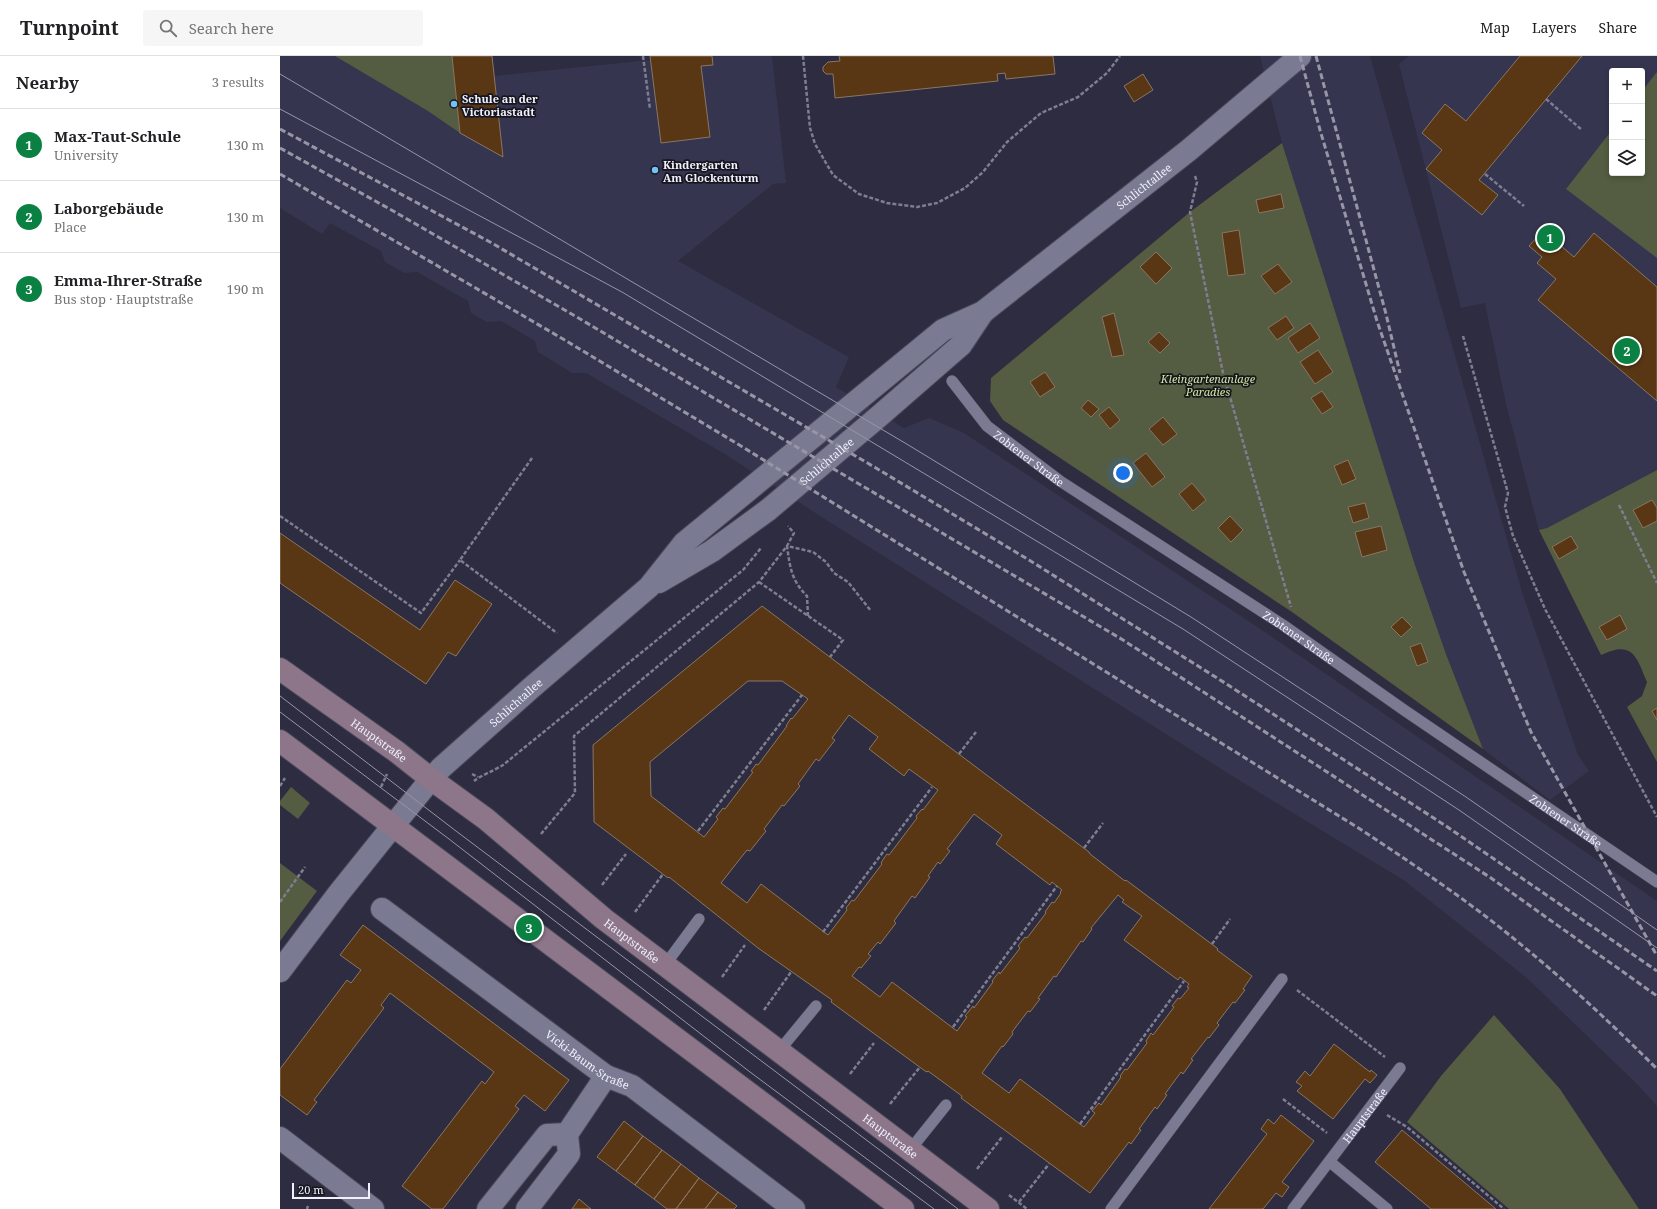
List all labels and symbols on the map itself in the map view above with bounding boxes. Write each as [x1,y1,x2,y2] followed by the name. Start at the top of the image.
[462,91,538,119] place label: Schule an der Victoriastadt
[449,99,459,109] marker: Schule an der Victoriastadt
[663,157,759,185] place label: Kindergarten Am Glockenturm
[1113,159,1174,212] street label: Schlichtallee
[650,165,660,175] marker: Kindergarten Am Glockenturm
[1537,223,1563,253] pin: 1
[1614,336,1640,366] pin: 2
[1160,371,1256,399] park label: Kleingartenanlage Paradies
[991,426,1067,489] street label: Zobtener Straße
[796,434,857,488] street label: Schlichtallee
[1113,463,1133,483] your location
[1260,607,1338,667] street label: Zobtener Straße
[485,674,545,730] street label: Schlichtallee
[348,714,411,765] street label: Hauptstraße
[1527,790,1606,850] street label: Zobtener Straße
[516,913,542,943] pin: 3
[602,915,663,966] street label: Hauptstraße
[543,1026,632,1092] street label: Vicki-Baum-Straße
[1339,1084,1390,1146] street label: Hauptstraße
[860,1110,922,1161] street label: Hauptstraße
[292,1181,370,1200] scale bar

